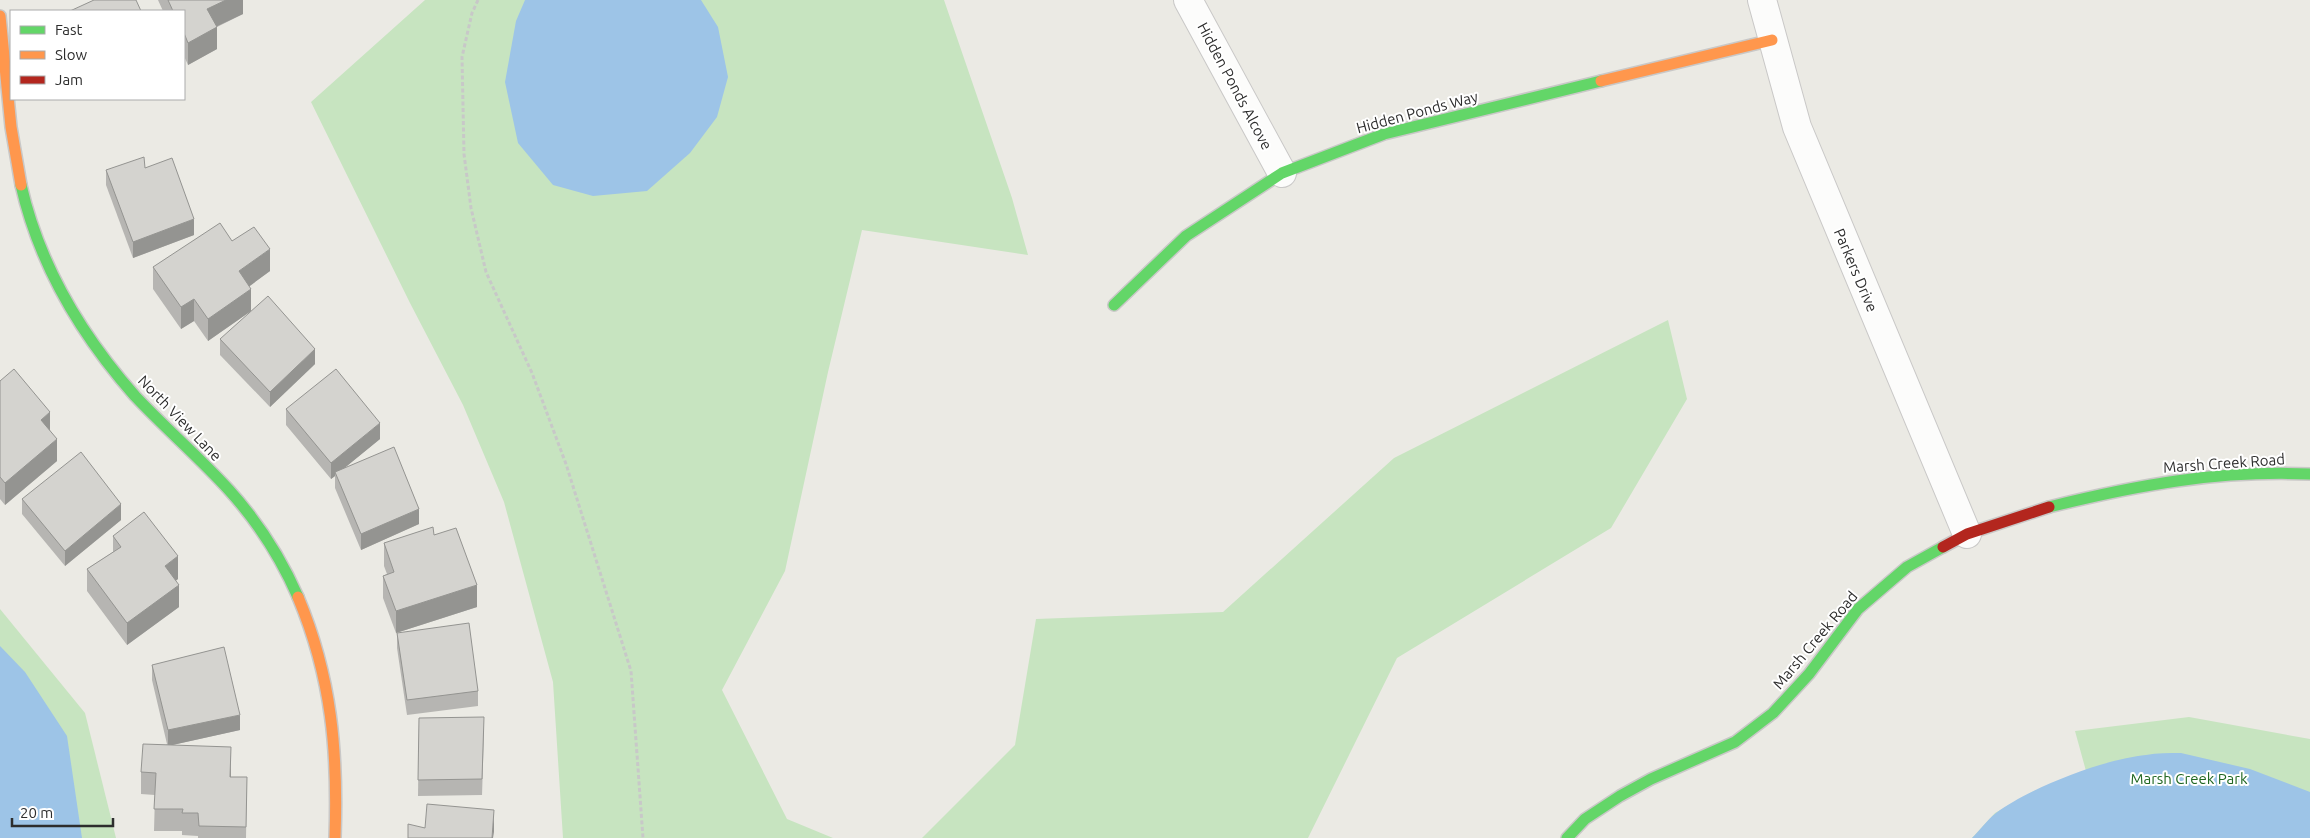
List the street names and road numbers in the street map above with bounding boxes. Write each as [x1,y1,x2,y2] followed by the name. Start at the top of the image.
[1194,19,1276,153] street label: Hidden Ponds Alcove
[1354,88,1480,136] street label: Hidden Ponds Way
[1831,226,1881,314] street label: Parkers Drive
[135,372,225,464] street label: North View Lane
[2163,450,2285,476] street label: Marsh Creek Road
[1769,588,1861,692] street label: Marsh Creek Road

